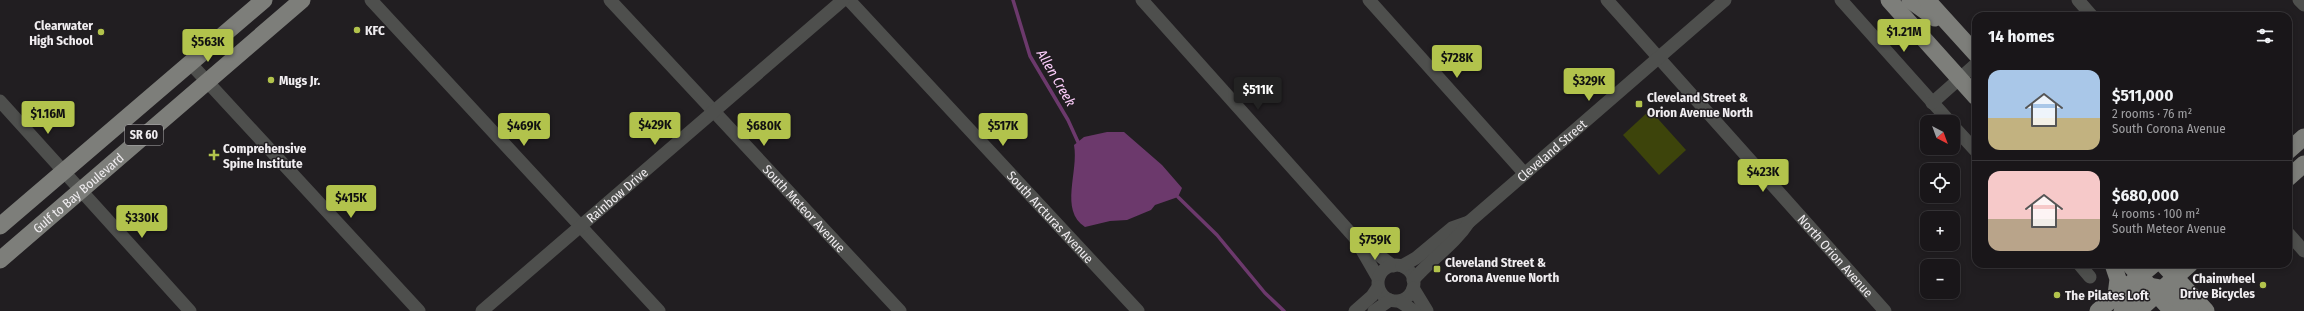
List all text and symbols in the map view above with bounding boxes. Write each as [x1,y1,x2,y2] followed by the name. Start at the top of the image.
[29,18,93,48] place label: Clearwater High School
[1871,19,1937,53] pin: $1.21M
[365,23,385,38] place label: KFC
[1886,24,1922,39] text: $1.21M
[352,25,362,35] marker: KFC
[2254,25,2276,47] icon: filters
[1988,26,2055,47] text: 14 homes
[96,27,106,37] marker: Clearwater High School
[180,29,236,63] pin: $563K
[191,34,225,49] text: $563K
[1429,45,1485,79] pin: $728K
[1032,46,1079,110] water label: Allen Creek
[1441,50,1473,65] text: $728K
[1561,68,1617,102] pin: $329K
[279,73,320,88] place label: Mugs Jr.
[1573,73,1605,88] text: $329K
[266,75,276,85] marker: Mugs Jr.
[1230,77,1286,111] pin: $511K
[1243,82,1273,97] text: $511K
[2112,85,2173,106] text: $511,000
[2020,86,2068,134] icon: home
[1647,90,1753,120] place label: Cleveland Street & Orion Avenue North
[1634,99,1644,109] marker: Cleveland Street & Orion Avenue North
[15,101,81,135] pin: $1.16M
[31,106,65,121] text: $1.16M
[2112,106,2192,121] text: 2 rooms · 76 m²
[627,112,683,146] pin: $429K
[496,113,552,147] pin: $469K
[736,113,792,147] pin: $680K
[975,113,1031,147] pin: $517K
[1920,115,1960,155] north arrow
[1920,115,1960,299] map controls
[1514,116,1590,185] street label: Cleveland Street
[638,117,672,132] text: $429K
[507,118,541,133] text: $469K
[747,118,781,133] text: $680K
[988,118,1018,133] text: $517K
[2112,121,2226,136] text: South Corona Avenue
[125,125,163,145] road number: SR 60
[223,141,307,171] place label: Comprehensive Spine Institute
[208,149,220,161] marker: Comprehensive Spine Institute
[30,150,126,236] street label: Gulf to Bay Boulevard
[1735,159,1791,193] pin: $423K
[760,162,849,255] street label: South Meteor Avenue
[1920,163,1960,203] button: locate
[583,164,651,225] street label: Rainbow Drive
[1747,164,1779,179] text: $423K
[1004,168,1097,266] street label: South Arcturas Avenue
[323,185,379,219] pin: $415K
[2112,185,2179,206] text: $680,000
[2020,187,2068,235] icon: home
[335,190,367,205] text: $415K
[114,205,170,239] pin: $330K
[2112,206,2200,221] text: 4 rooms · 100 m²
[125,210,159,225] text: $330K
[1795,211,1876,300] street label: North Orion Avenue
[1920,211,1960,251] button: +
[2112,221,2226,236] text: South Meteor Avenue
[1347,227,1403,261] pin: $759K
[1359,232,1391,247] text: $759K
[1445,255,1559,285] place label: Cleveland Street & Corona Avenue North
[1920,259,1960,299] button: −
[1432,264,1442,274] marker: Cleveland Street & Corona Avenue North
[2180,271,2255,301] place label: Chainwheel Drive Bicycles
[2258,280,2268,290] marker: Chainwheel Drive Bicycles
[2065,288,2149,303] place label: The Pilates Loft
[2052,290,2062,300] marker: The Pilates Loft

